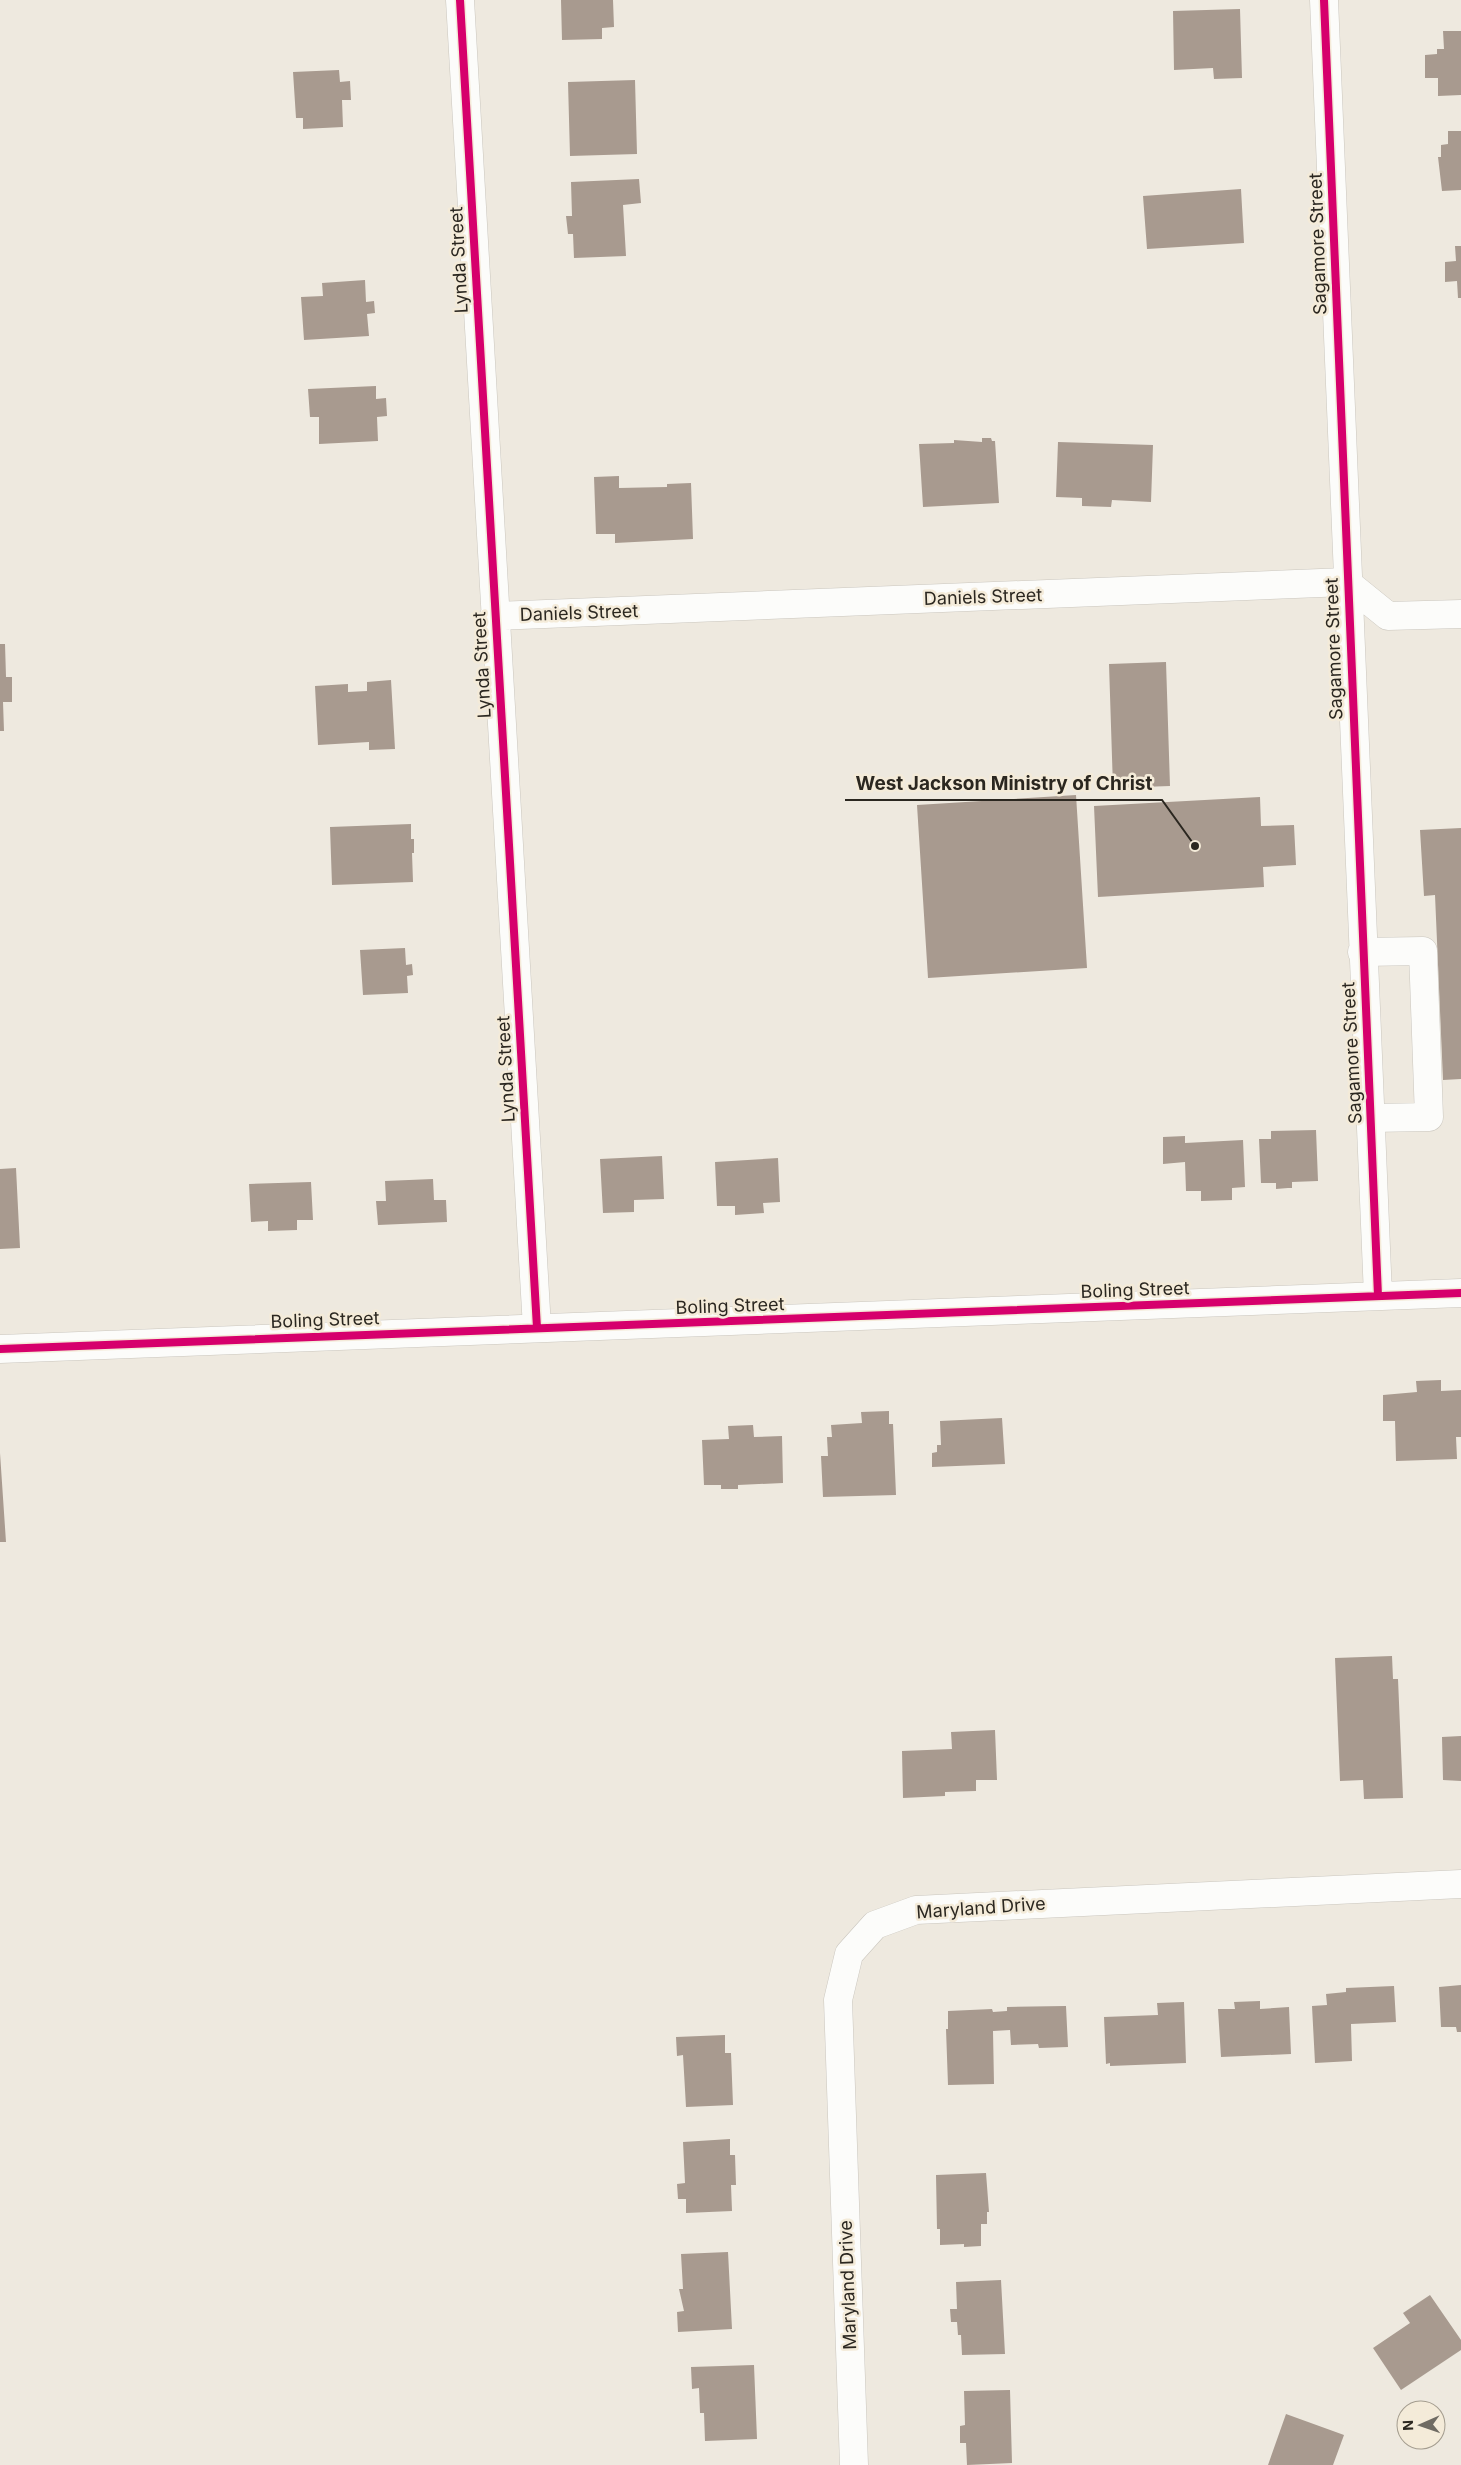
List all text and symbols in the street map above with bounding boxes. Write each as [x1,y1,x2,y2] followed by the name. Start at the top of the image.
[1305,172,1330,315] street label: Sagamore Street
[445,206,472,314] street label: Lynda Street
[1321,577,1346,720] street label: Sagamore Street
[923,584,1043,609] street label: Daniels Street
[519,600,639,625] street label: Daniels Street
[468,611,495,719] street label: Lynda Street
[845,766,1162,800] callout: West Jackson Ministry of Christ
[856,772,1152,795] text: West Jackson Ministry of Christ
[1337,981,1366,1125] street label: Sagamore Street
[492,1015,519,1123] street label: Lynda Street
[1080,1277,1190,1302] street label: Boling Street
[675,1293,785,1318] street label: Boling Street
[270,1307,380,1332] street label: Boling Street
[916,1893,1046,1922] street label: Maryland Drive
[835,2220,860,2350] street label: Maryland Drive
[1396,2400,1446,2450] north arrow
[1399,2420,1416,2431] text: N

